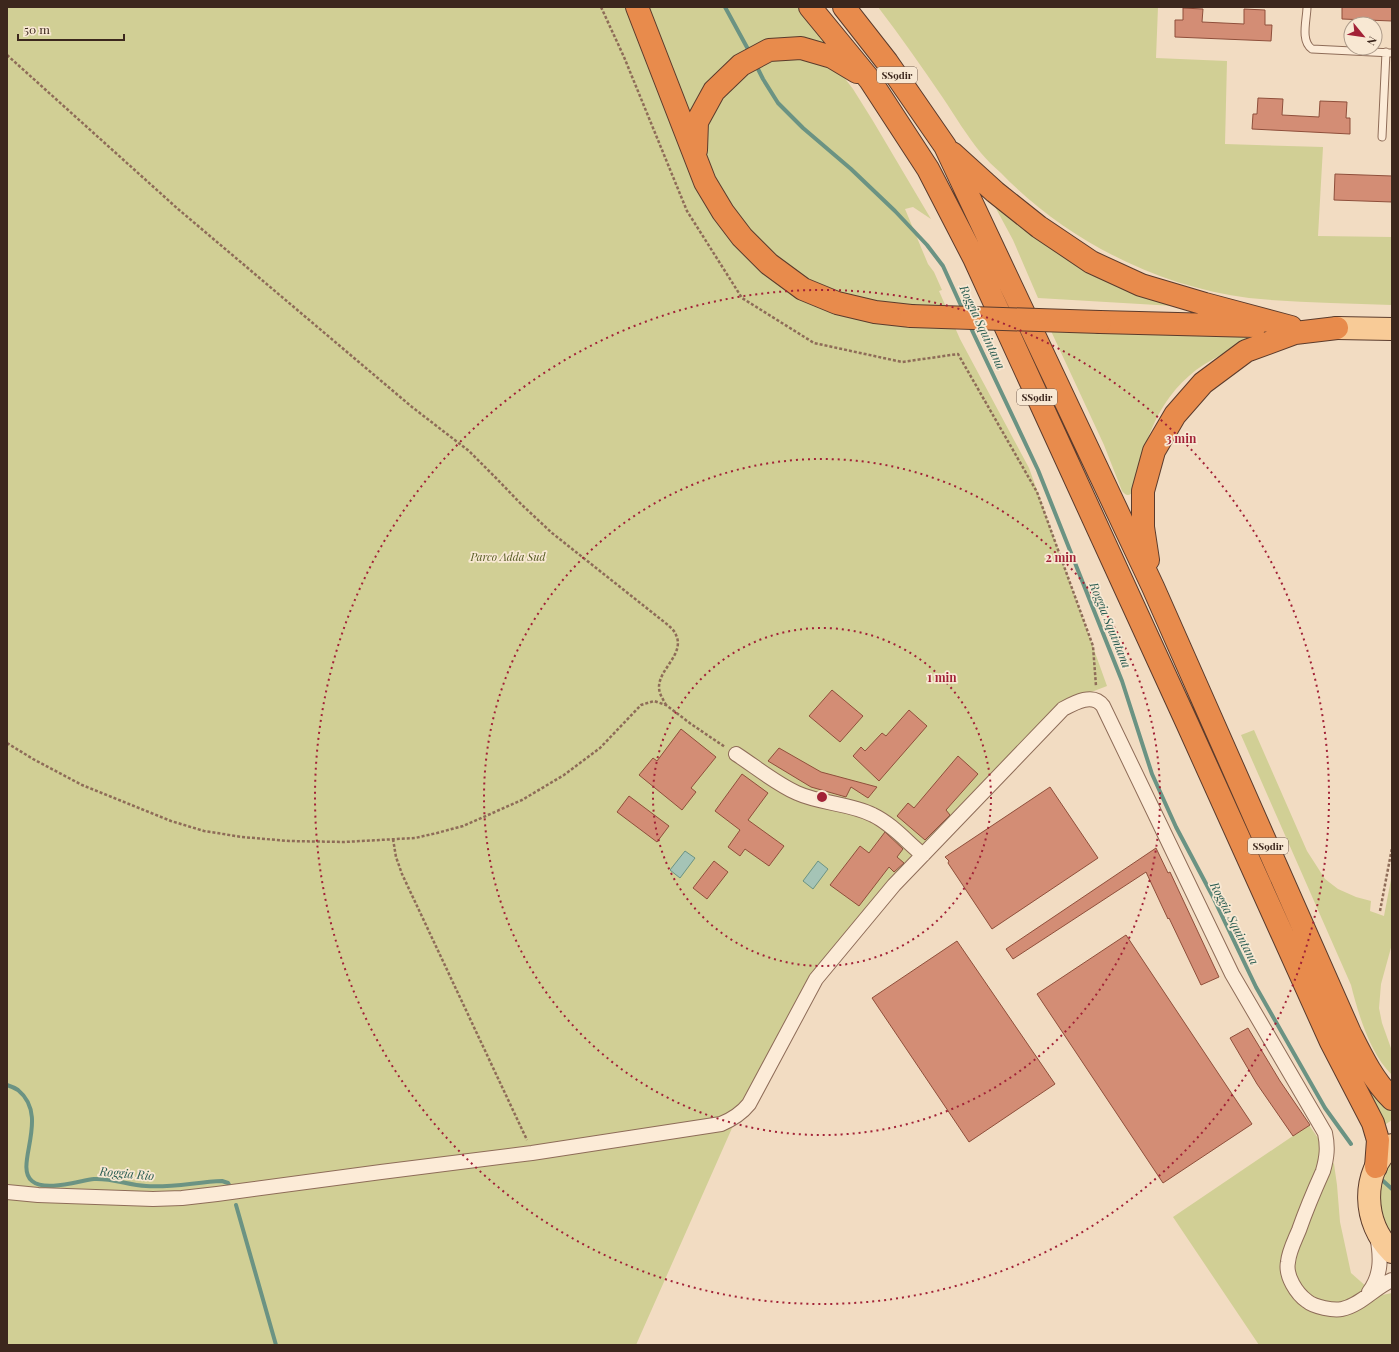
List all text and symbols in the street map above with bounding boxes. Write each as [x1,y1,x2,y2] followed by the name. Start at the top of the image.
[18,16,124,42] scale bar
[1343,16,1383,56] north arrow
[24,21,50,37] text: 50 m
[1364,34,1381,48] text: N
[877,67,917,83] road number: SS9dir
[956,281,1010,372] water label: Roggia Squintana
[1017,389,1057,405] road number: SS9dir
[1166,430,1197,446] text: 3 min
[469,549,547,564] park label: Parco Adda Sud
[1046,549,1077,565] text: 2 min
[1086,579,1136,670] water label: Roggia Squintana
[927,669,957,685] text: 1 min
[815,790,829,804] centre of rings
[1248,838,1288,854] road number: SS9dir
[1207,878,1263,967] water label: Roggia Squintana
[98,1163,155,1183] water label: Roggia Rio

